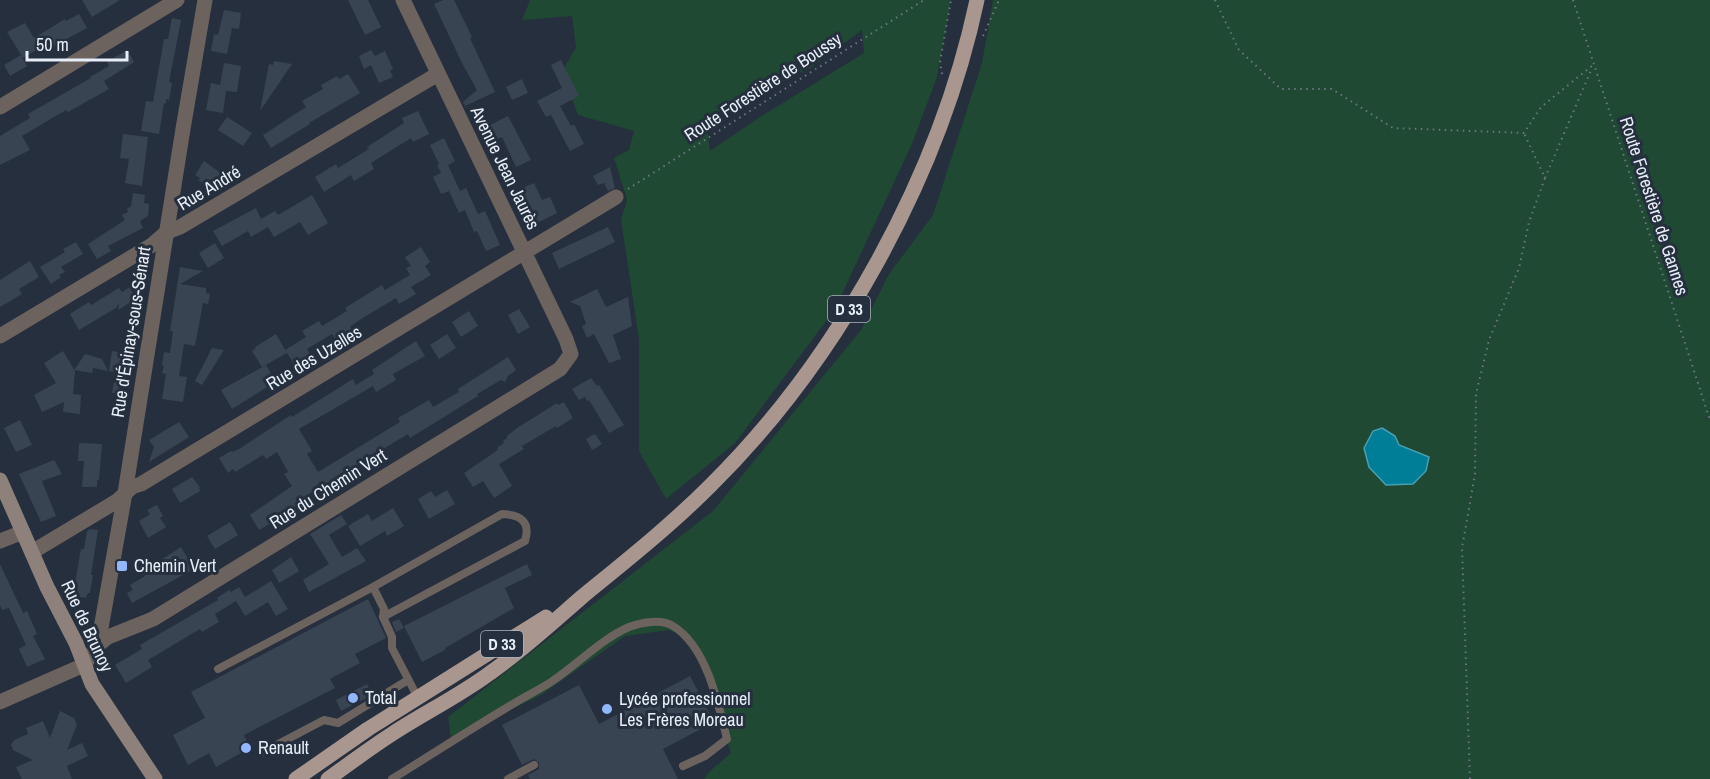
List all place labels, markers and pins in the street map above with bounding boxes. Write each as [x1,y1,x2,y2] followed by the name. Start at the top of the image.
[134,553,216,578] place label: Chemin Vert
[115,559,129,573] marker: Chemin Vert
[365,685,396,710] place label: Total
[619,686,751,732] place label: Lycée professionnel Les Frères Moreau
[346,691,360,705] marker: Total
[600,702,614,716] marker: Lycée professionnel Les Frères Moreau
[258,735,309,760] place label: Renault
[239,741,253,755] marker: Renault

